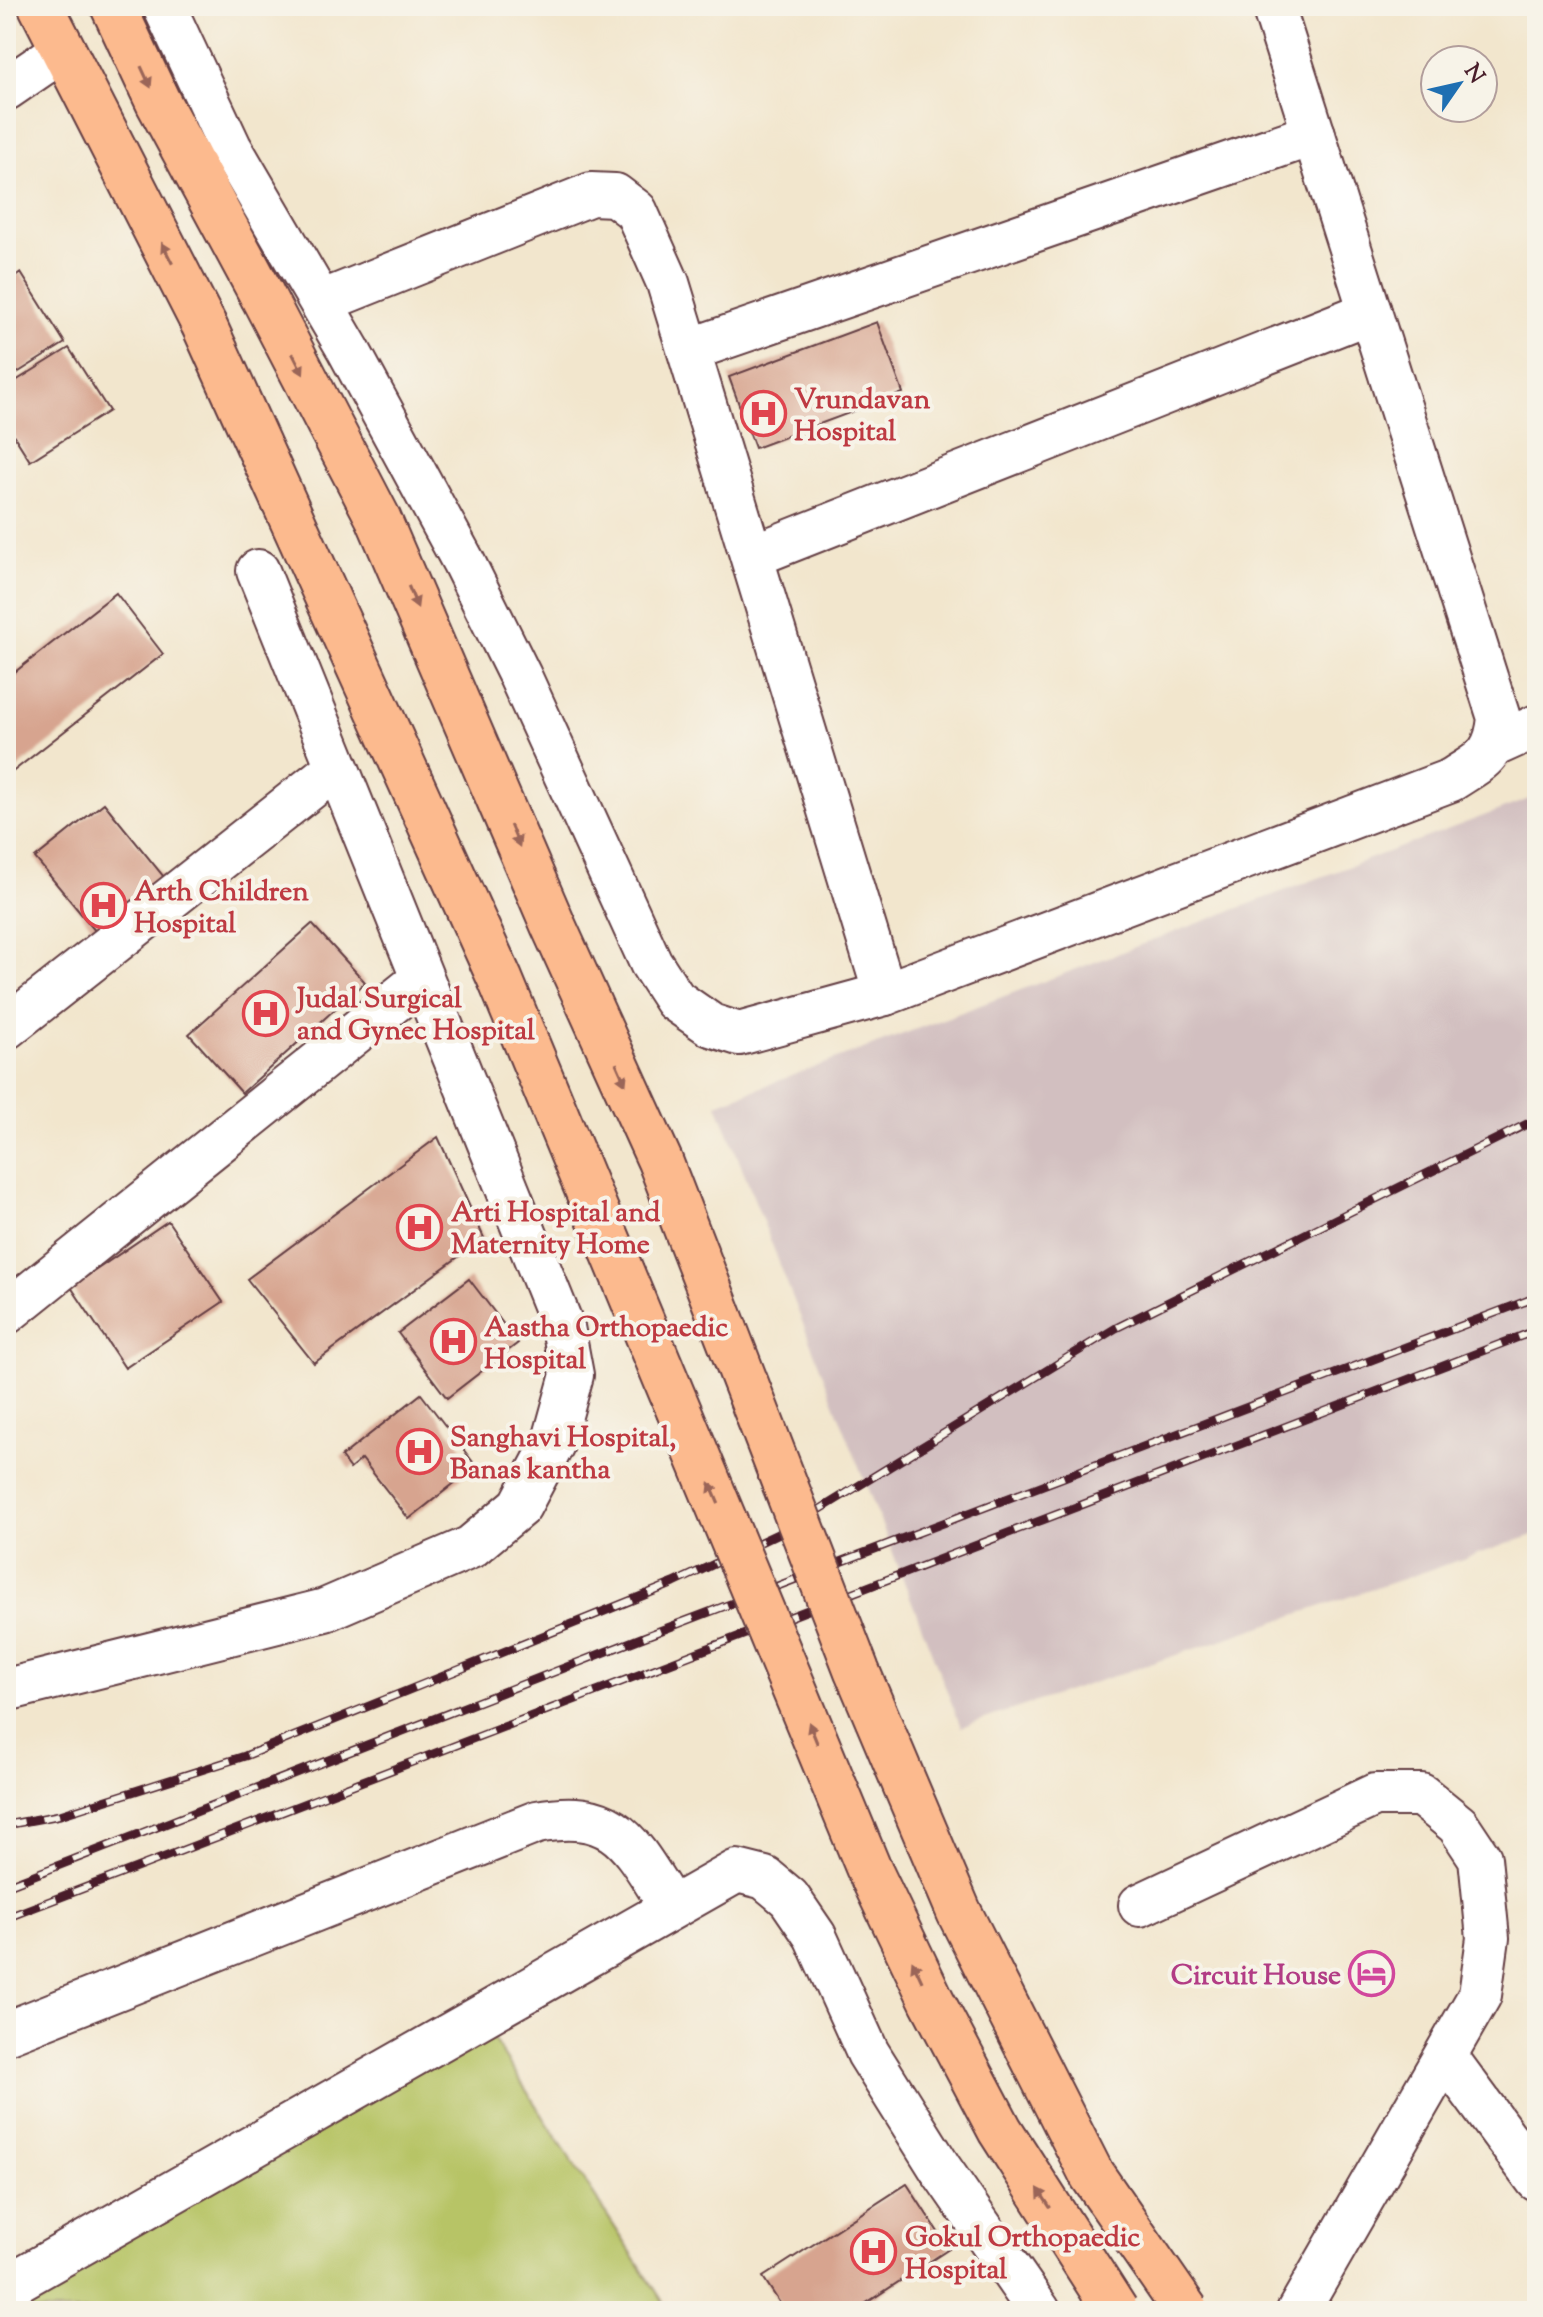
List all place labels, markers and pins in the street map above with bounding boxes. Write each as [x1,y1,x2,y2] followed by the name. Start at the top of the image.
[794,381,931,453] place label: Vrundavan Hospital
[739,390,787,438] hospital icon: Vrundavan Hospital
[134,873,309,945] place label: Arth Children Hospital
[79,882,127,930] hospital icon: Arth Children Hospital
[295,980,535,1052] place label: Judal Surgical and Gynec Hospital
[242,989,290,1037] hospital icon: Judal Surgical and Gynec Hospital
[451,1194,660,1266] place label: Arti Hospital and Maternity Home
[396,1203,444,1251] hospital icon: Arti Hospital and Maternity Home
[484,1309,728,1381] place label: Aastha Orthopaedic Hospital
[429,1318,477,1366] hospital icon: Aastha Orthopaedic Hospital
[450,1419,676,1491] place label: Sanghavi Hospital, Banas kantha
[395,1428,443,1476] hospital icon: Sanghavi Hospital, Banas kantha
[1348,1950,1396,1998] hotel icon: Circuit House
[1171,1957,1341,1997] place label: Circuit House
[905,2219,1141,2291] place label: Gokul Orthopaedic Hospital
[850,2228,898,2276] hospital icon: Gokul Orthopaedic Hospital

